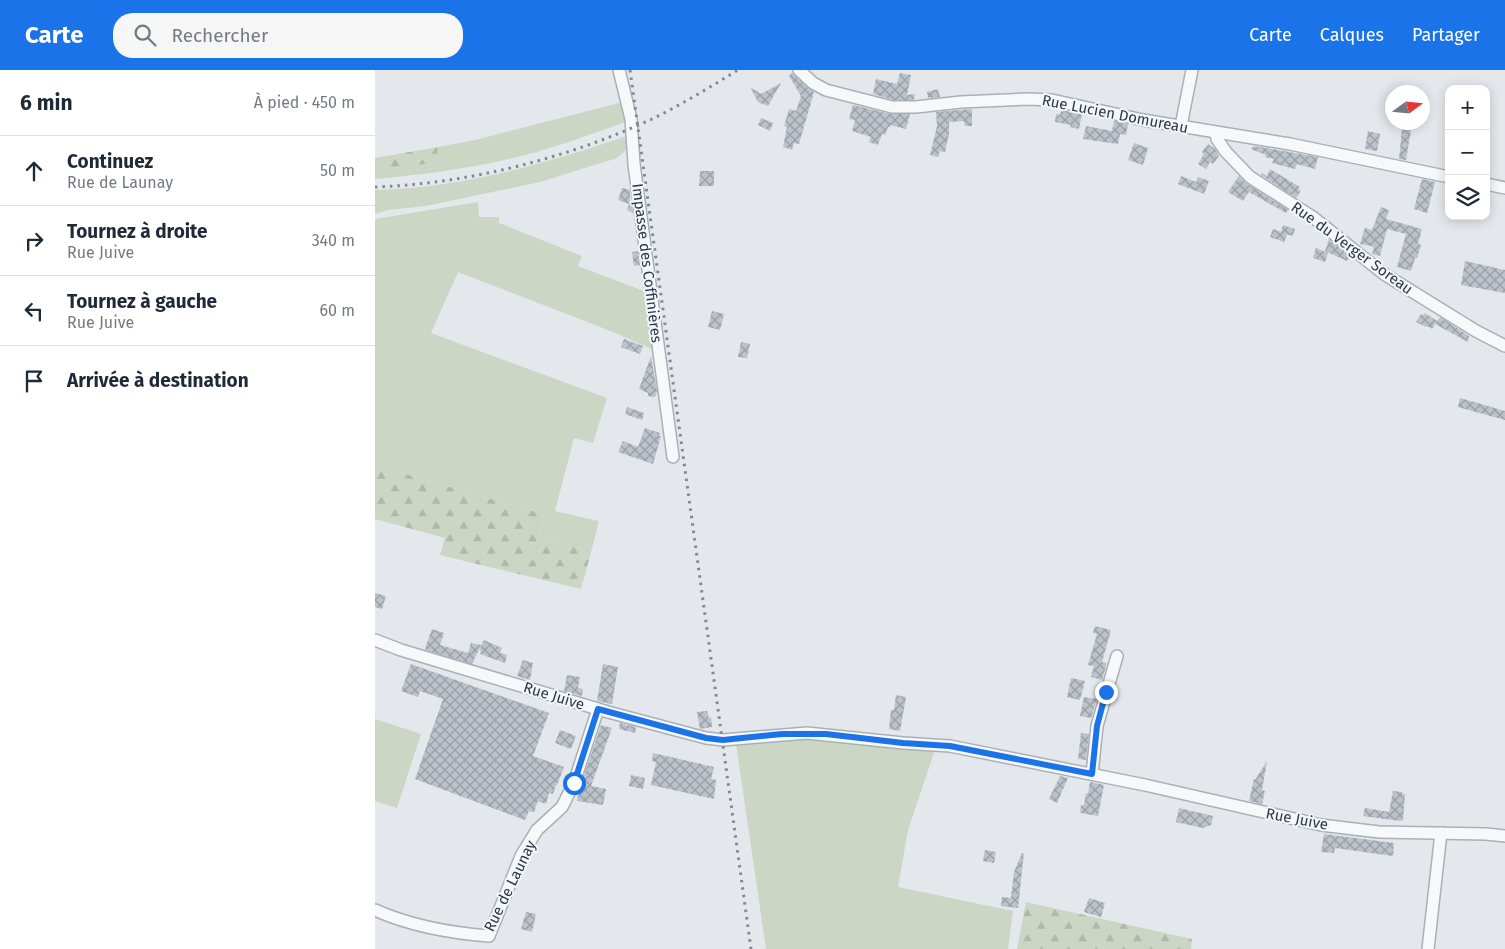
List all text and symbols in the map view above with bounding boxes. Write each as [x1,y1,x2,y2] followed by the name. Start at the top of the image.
[113,13,463,58] search box
[25,21,83,49] text: Carte
[131,21,159,49] icon: search
[171,24,268,47] text: Rechercher
[1249,24,1292,46] text: Carte
[1320,24,1384,46] text: Calques
[1412,24,1480,46] text: Partager
[1385,85,1430,130] north arrow
[1445,85,1490,220] map controls
[1445,85,1490,130] button: +
[20,90,73,116] text: 6 min
[1040,91,1190,137] street label: Rue Lucien Domureau
[254,93,355,112] text: À pied · 450 m
[1445,130,1490,175] button: −
[67,150,153,173] text: Continuez
[20,157,48,185] icon: ahead
[320,161,355,180] text: 50 m
[67,173,173,192] text: Rue de Launay
[1445,175,1490,220] button: layers
[628,182,666,344] street label: Impasse des Coffinières
[1288,198,1416,298] street label: Rue du Verger Soreau
[67,220,208,243] text: Tournez à droite
[20,227,48,255] icon: right
[312,231,355,250] text: 340 m
[67,243,134,262] text: Rue Juive
[67,290,217,313] text: Tournez à gauche
[20,297,48,325] icon: left
[320,301,355,320] text: 60 m
[67,313,134,332] text: Rue Juive
[20,367,48,395] icon: arrive
[67,369,249,392] text: Arrivée à destination
[521,678,587,714] street label: Rue Juive
[1095,681,1118,704] route end
[563,772,586,795] route start
[1264,804,1330,834] street label: Rue Juive
[480,837,540,935] street label: Rue de Launay

